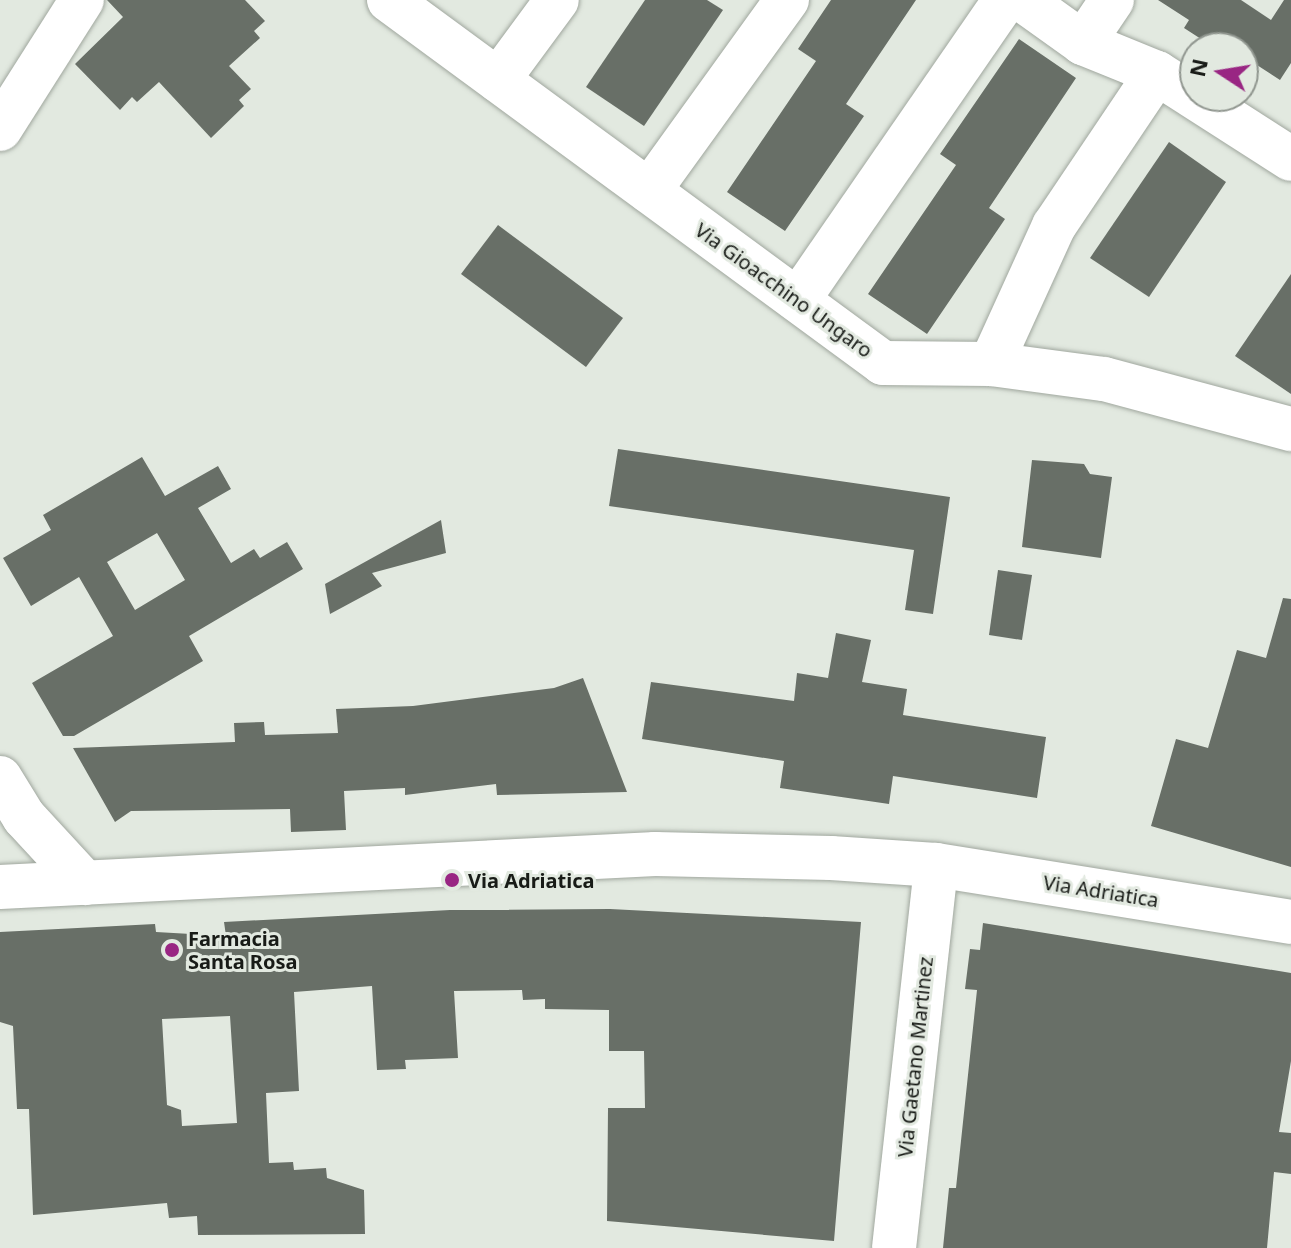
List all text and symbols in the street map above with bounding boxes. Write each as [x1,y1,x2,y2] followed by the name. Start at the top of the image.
[1179,32,1259,112] north arrow
[1181,56,1214,79] text: N
[691,218,877,362] street label: Via Gioacchino Ungaro
[468,868,594,892] place label: Via Adriatica
[1042,870,1160,912] street label: Via Adriatica
[443,871,461,889] marker: Via Adriatica
[188,926,297,973] place label: Farmacia Santa Rosa
[163,941,181,959] marker: Farmacia Santa Rosa
[893,956,937,1158] street label: Via Gaetano Martinez

